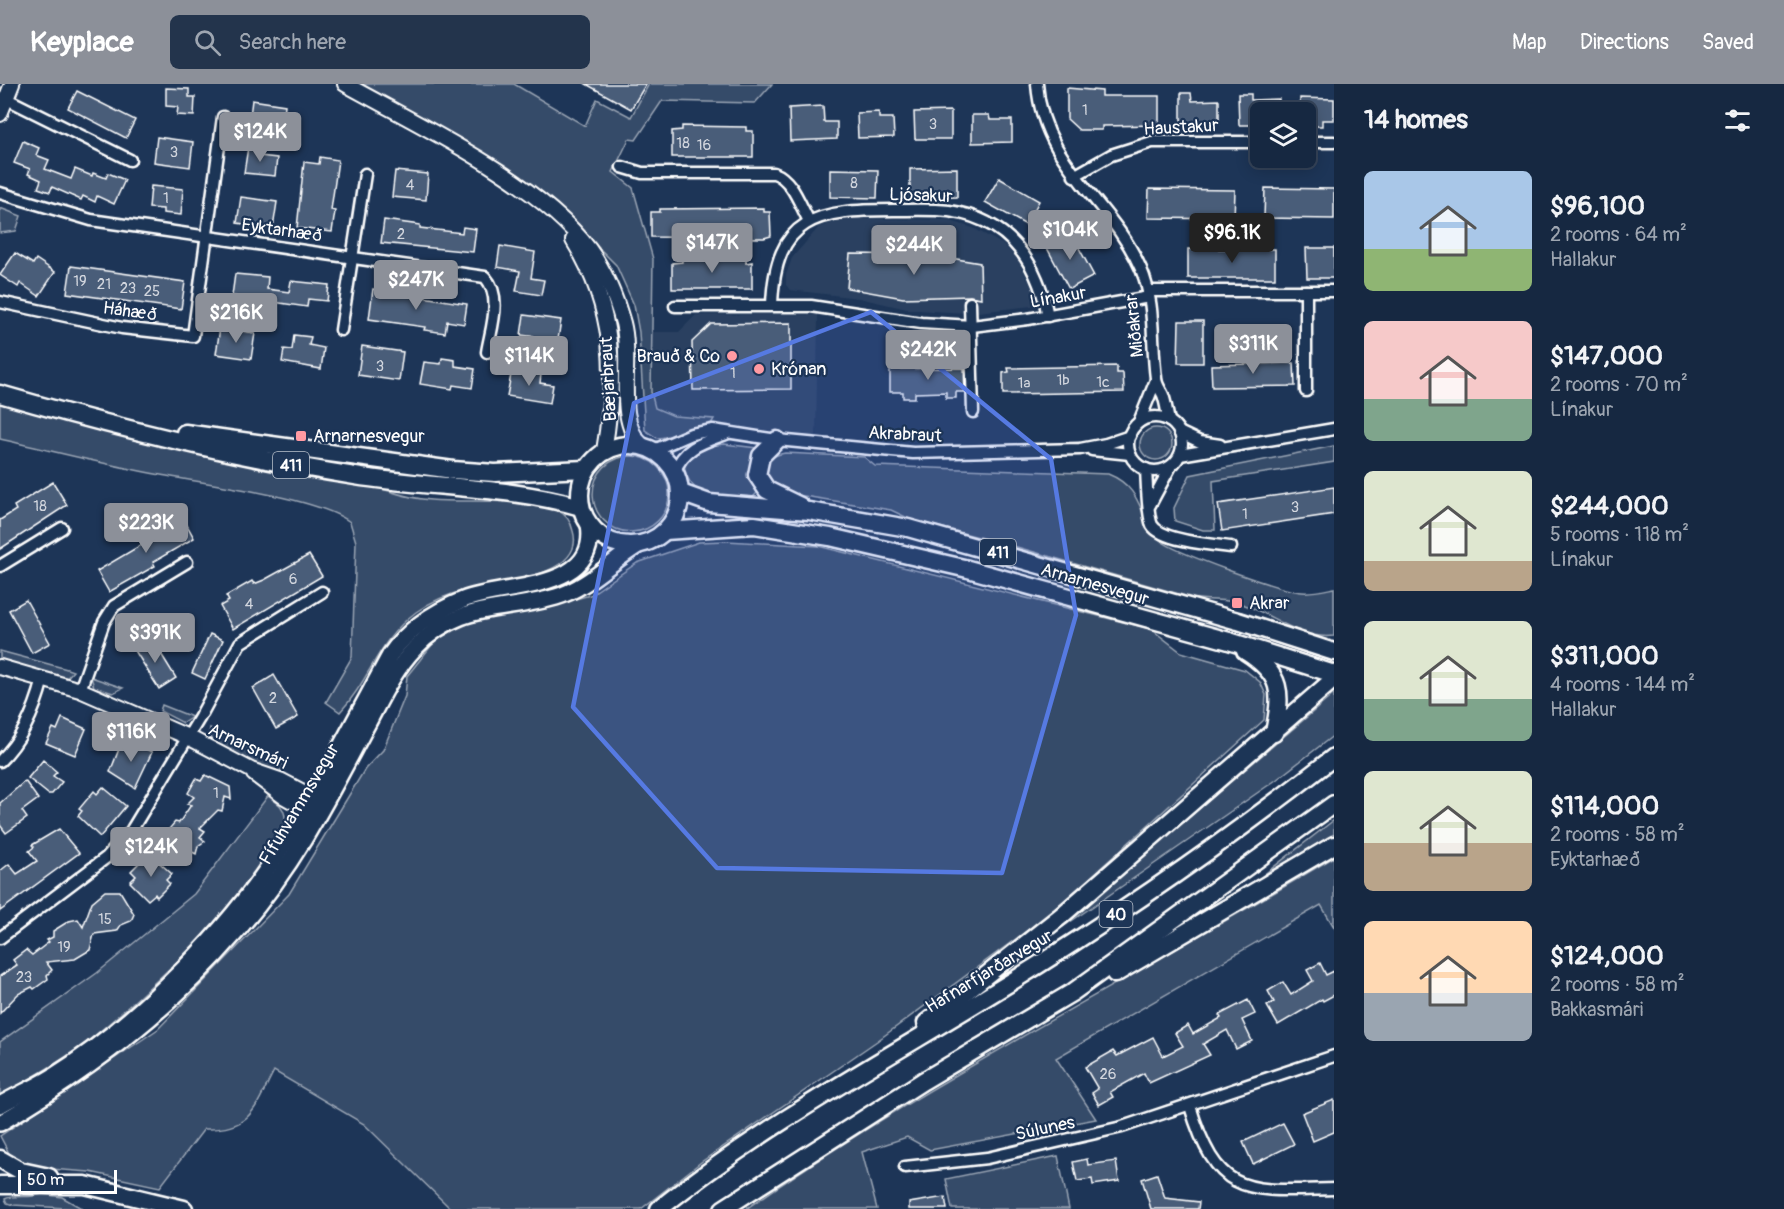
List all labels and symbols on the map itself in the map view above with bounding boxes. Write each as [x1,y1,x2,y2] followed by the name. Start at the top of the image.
[1082,101,1088,120] house number: 1
[218,112,302,163] pin: $124K
[1143,114,1220,141] street label: Haustakur
[929,115,937,134] house number: 3
[676,134,690,153] house number: 18
[697,136,711,155] house number: 16
[170,143,178,162] house number: 3
[850,174,858,193] house number: 8
[406,176,415,195] house number: 4
[889,183,954,208] street label: Ljósakur
[163,189,169,208] house number: 1
[1028,210,1112,261] pin: $104K
[240,213,324,248] street label: Eyktarhæð
[1183,213,1281,264] pin: $96.1K
[670,223,754,274] pin: $147K
[397,225,405,244] house number: 2
[872,225,956,276] pin: $244K
[374,260,458,311] pin: $247K
[73,272,87,291] house number: 19
[97,275,111,294] house number: 21
[120,279,136,298] house number: 23
[1028,281,1089,314] street label: Línakur
[144,282,160,301] house number: 25
[194,293,278,344] pin: $216K
[1120,293,1149,359] street label: Miðakrar
[101,296,159,327] street label: Háhæð
[1211,324,1295,375] pin: $311K
[886,330,970,381] pin: $242K
[595,335,622,422] street label: Bæjarbraut
[487,336,571,387] pin: $114K
[636,345,720,368] place label: Brauð & Co
[725,349,739,363] marker: Brauð & Co
[376,357,384,376] house number: 3
[771,358,826,381] place label: Krónan
[752,362,766,376] marker: Krónan
[730,364,736,383] house number: 1
[1056,371,1070,390] house number: 1b
[1096,373,1110,392] house number: 1c
[1018,374,1030,393] house number: 1a
[868,421,943,448] street label: Akrabraut
[313,425,425,448] place label: Arnarnesvegur
[294,429,308,443] marker: Arnarnesvegur
[273,452,309,478] road number: 411
[33,497,47,516] house number: 18
[1291,498,1299,517] house number: 3
[104,503,188,554] pin: $223K
[1242,505,1248,524] house number: 1
[980,539,1016,565] road number: 411
[1038,558,1152,611] street label: Arnarnesvegur
[289,570,297,589] house number: 6
[1249,592,1290,615] place label: Akrar
[245,595,254,614] house number: 4
[1230,596,1244,610] marker: Akrar
[113,613,197,664] pin: $391K
[269,689,277,708] house number: 2
[89,712,173,763] pin: $116K
[204,718,291,775] street label: Arnarsmári
[254,739,345,869] street label: Fífuhvammsvegur
[213,784,219,803] house number: 1
[109,827,193,878] pin: $124K
[1100,901,1132,927] road number: 40
[98,910,112,929] house number: 15
[921,924,1058,1019] street label: Hafnarfjarðarvegur
[57,938,71,957] house number: 19
[16,968,32,987] house number: 23
[1099,1065,1117,1084] house number: 26
[1013,1111,1077,1146] street label: Súlunes
[18,1167,117,1194] scale bar

